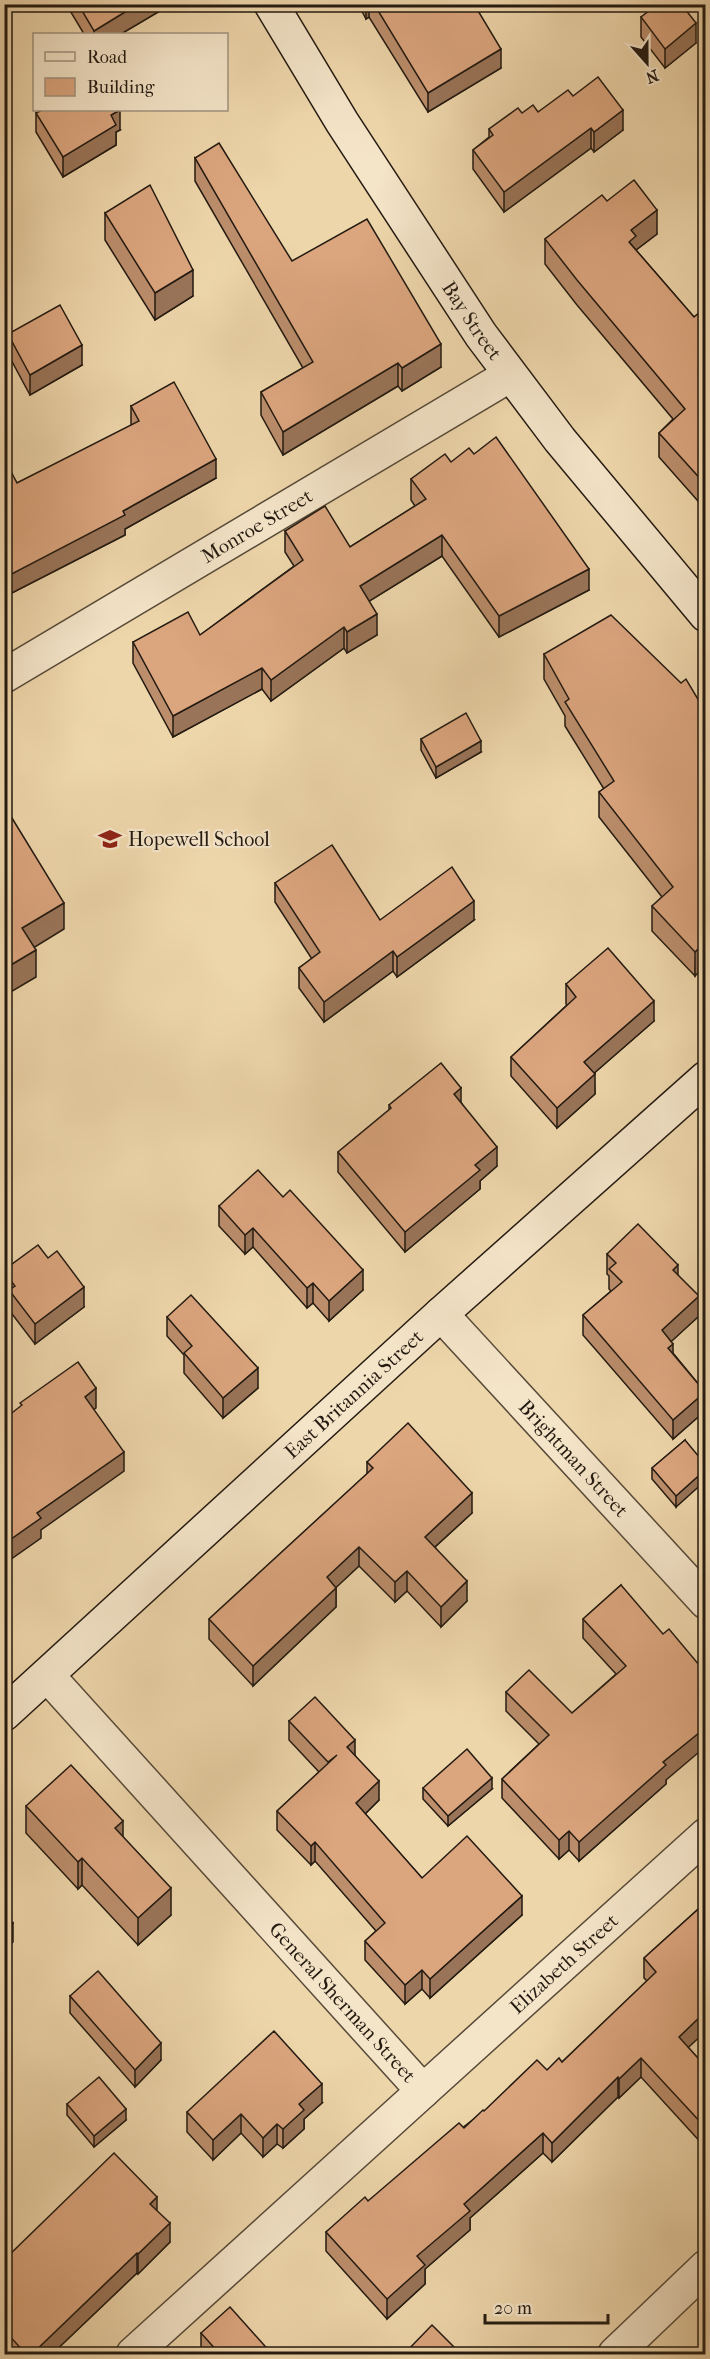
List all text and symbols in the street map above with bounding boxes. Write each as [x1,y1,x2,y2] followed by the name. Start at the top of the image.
[33,33,228,111] legend
[617,33,677,93] north arrow
[87,47,127,68] text: Road
[642,65,661,88] text: N
[87,77,155,98] text: Building
[438,277,507,364] street label: Bay Street
[197,484,316,568] street label: Monroe Street
[97,826,123,852] school or university icon: Hopewell School
[128,828,270,851] place label: Hopewell School
[280,1325,428,1463] street label: East Britannia Street
[514,1395,633,1522] street label: Brightman Street
[505,1909,623,2018] street label: Elizabeth Street
[265,1917,421,2087] street label: General Sherman Street
[485,2287,608,2325] scale bar
[494,2298,532,2319] text: 20 m

